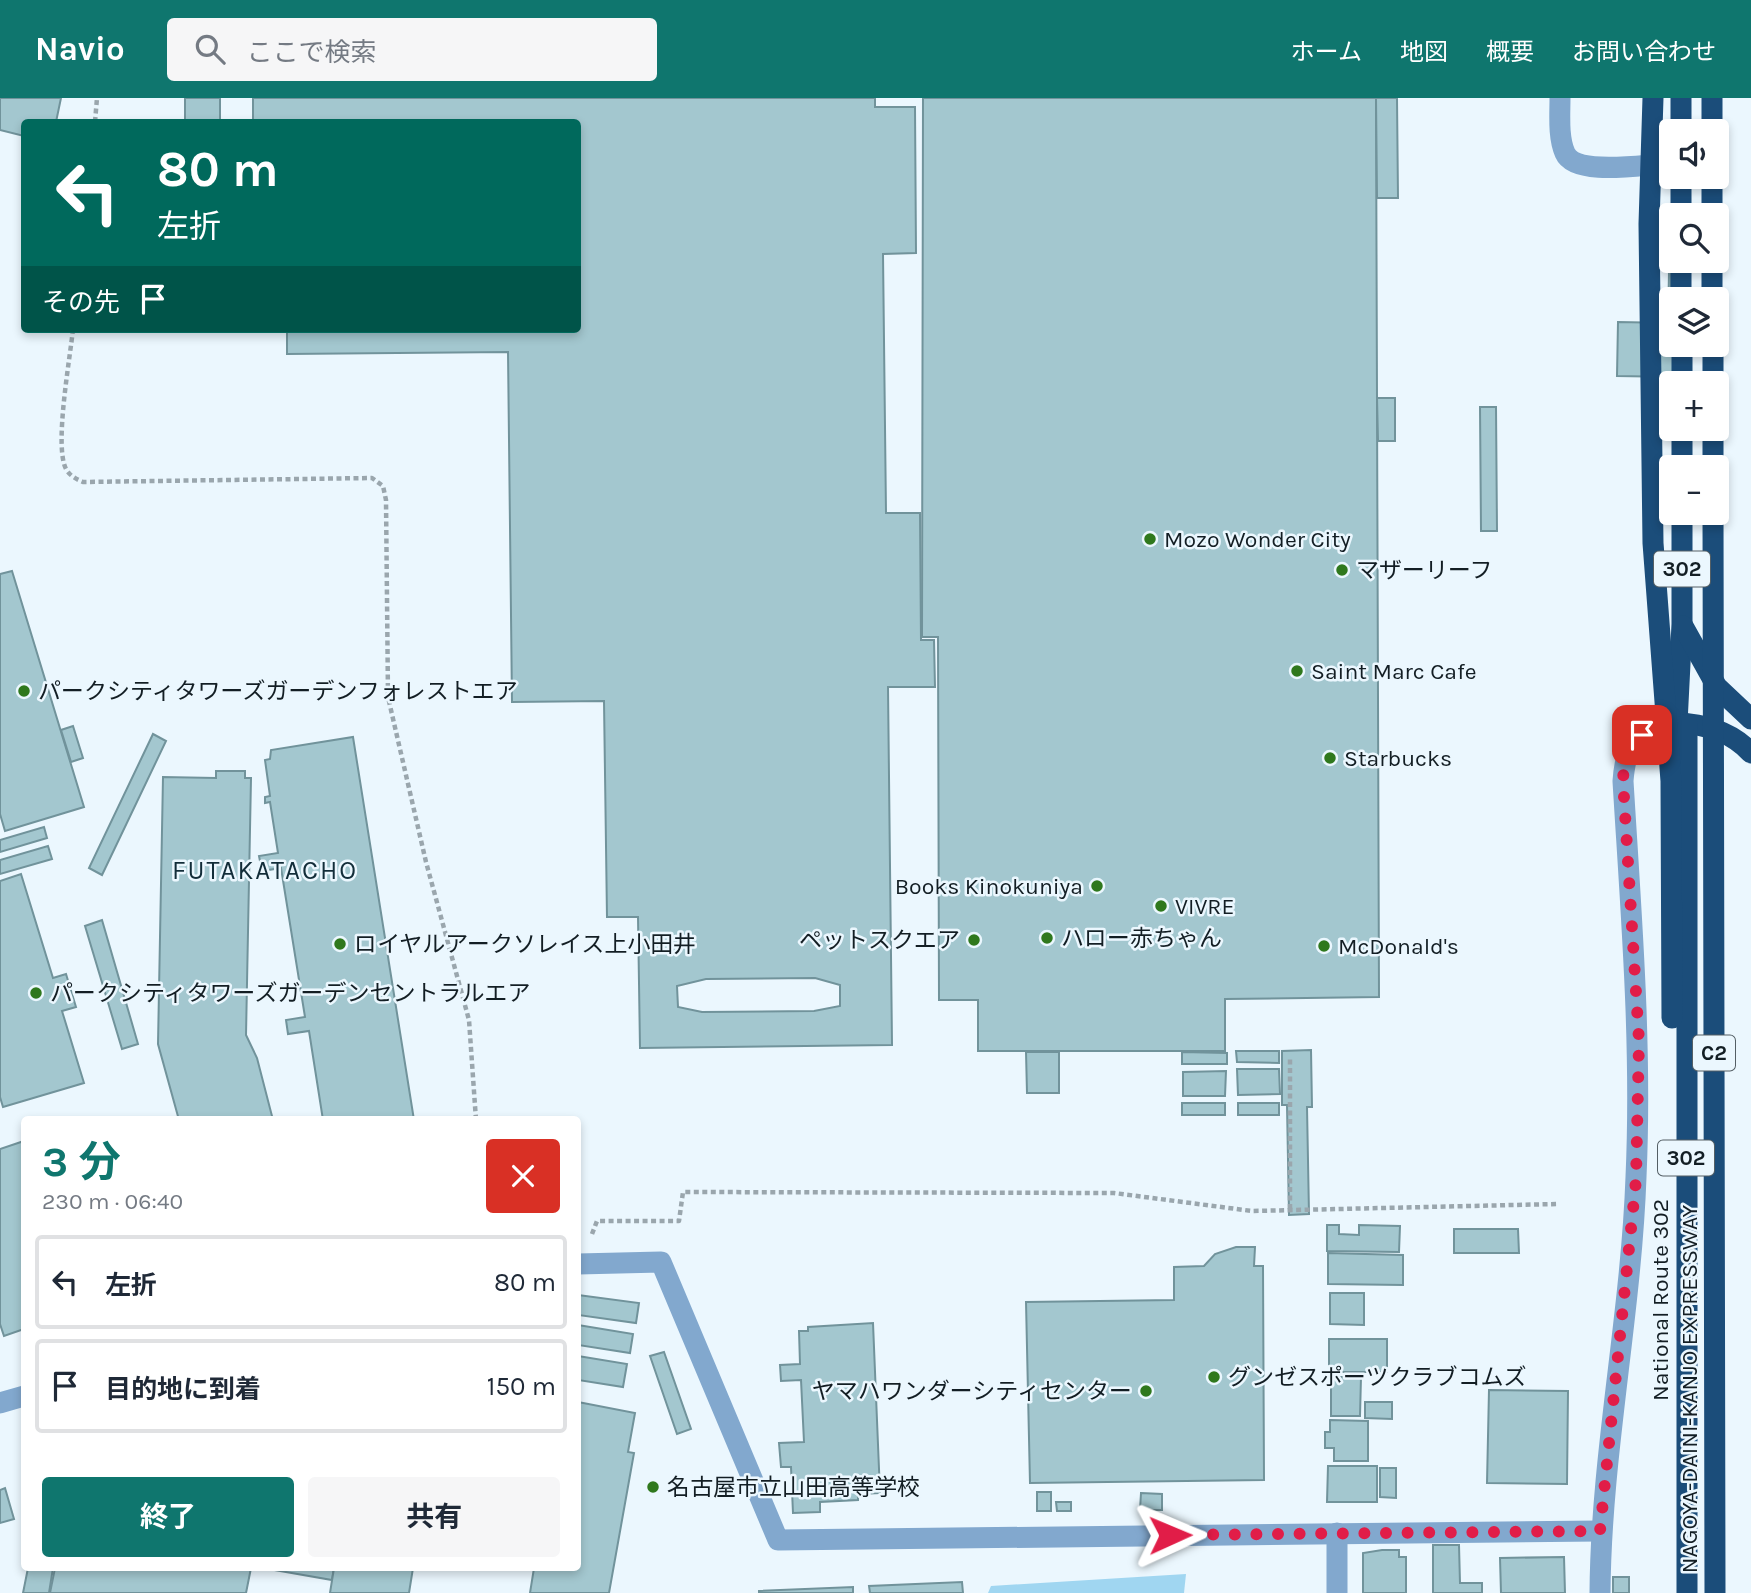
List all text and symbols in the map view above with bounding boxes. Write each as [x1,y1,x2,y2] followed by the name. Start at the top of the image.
[167,18,657,81] search box
[35,30,125,68] text: Navio
[191,30,229,68] icon: search
[247,37,377,68] text: ここで検索
[1291,38,1362,66] text: ホーム
[1400,38,1448,66] text: 地図
[1486,38,1534,66] text: 概要
[1572,38,1716,66] text: お問い合わせ
[1659,119,1729,525] map controls
[1659,119,1729,189] button: sound
[157,141,279,198] text: 80 m
[42,147,133,238] icon: left
[1659,203,1729,273] button: search
[157,208,221,245] text: 左折
[134,280,172,318] icon: arrive
[42,287,120,318] text: その先
[1659,287,1729,357] button: layers
[1659,371,1729,441] button: +
[1659,455,1729,525] button: −
[1164,526,1351,553] place label: Mozo Wonder City
[1142,531,1158,547] marker: Mozo Wonder City
[1654,552,1710,587] road number: 302
[1356,557,1493,584] place label: マザーリーフ
[1334,562,1350,578] marker: マザーリーフ
[1311,658,1477,685] place label: Saint Marc Cafe
[1289,663,1305,679] marker: Saint Marc Cafe
[38,678,518,705] place label: パークシティタワーズガーデンフォレストエア
[16,683,32,699] marker: パークシティタワーズガーデンフォレストエア
[1612,705,1672,765] pin
[1623,716,1661,754] icon: arrive
[1344,745,1452,772] place label: Starbucks
[1322,750,1338,766] marker: Starbucks
[172,855,358,886] district label: FUTAKATACHO
[895,873,1083,900] place label: Books Kinokuniya
[1089,878,1105,894] marker: Books Kinokuniya
[1175,893,1234,920] place label: VIVRE
[1153,898,1169,914] marker: VIVRE
[1061,925,1222,952] place label: ハロー赤ちゃん
[799,927,960,954] place label: ペットスクエア
[1039,930,1055,946] marker: ハロー赤ちゃん
[354,931,696,958] place label: ロイヤルアークソレイス上小田井
[966,932,982,948] marker: ペットスクエア
[1338,933,1459,960] place label: McDonald's
[332,936,348,952] marker: ロイヤルアークソレイス上小田井
[1316,938,1332,954] marker: McDonald's
[50,980,530,1007] place label: パークシティタワーズガーデンセントラルエア
[28,985,44,1001] marker: パークシティタワーズガーデンセントラルエア
[1693,1035,1735,1070] road number: C2
[42,1137,121,1187] text: 3 分
[486,1139,560,1213] button: close
[1658,1140,1714,1176] road number: 302
[42,1188,183,1215] text: 230 m · 06:40
[1647,1199,1674,1401] street label: National Route 302
[1676,1204,1703,1573] street label: NAGOYA-DAINI-KANJO EXPRESSWAY
[46,1263,84,1301] icon: left
[494,1267,556,1298] text: 80 m
[105,1270,157,1301] text: 左折
[1228,1364,1527,1391] place label: グンゼスポーツクラブコムズ
[46,1367,84,1405] icon: arrive
[1206,1369,1222,1385] marker: グンゼスポーツクラブコムズ
[487,1371,556,1402] text: 150 m
[105,1374,261,1405] text: 目的地に到着
[812,1378,1132,1405] place label: ヤマハワンダーシティセンター
[1138,1383,1154,1399] marker: ヤマハワンダーシティセンター
[667,1474,920,1501] place label: 名古屋市立山田高等学校
[42,1477,294,1557] button: 終了
[308,1477,560,1557] button: 共有
[645,1479,661,1495] marker: 名古屋市立山田高等学校
[1133,1498,1207,1572] position arrow

